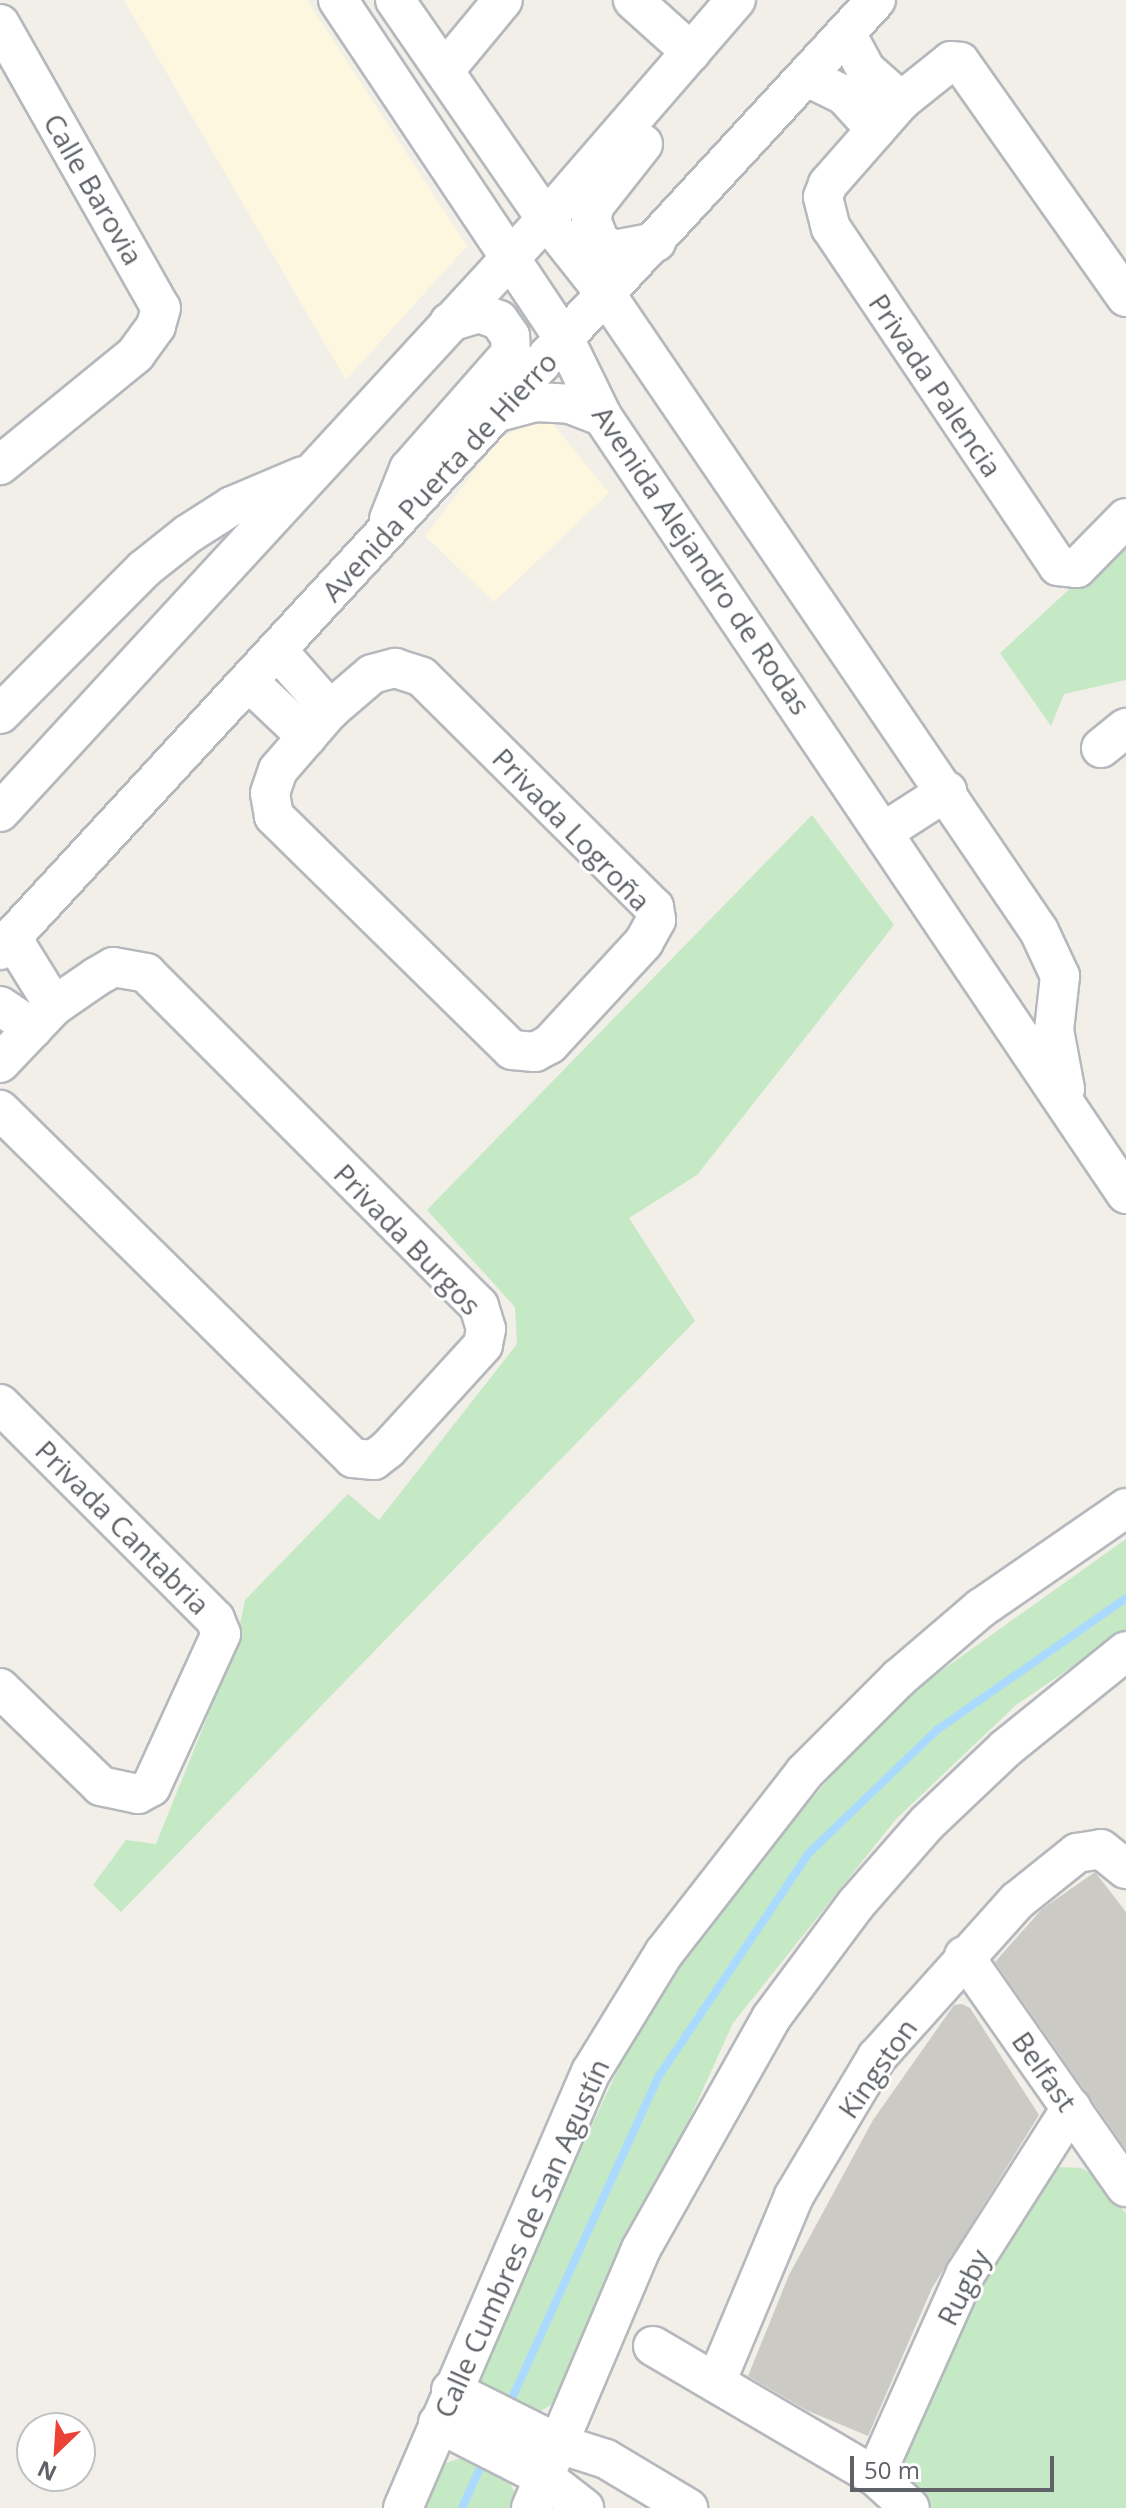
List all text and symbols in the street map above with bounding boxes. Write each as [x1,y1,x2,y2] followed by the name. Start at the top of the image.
[37,107,151,271] street label: Calle Barovia
[862,287,1010,483] street label: Privada Palencia
[315,344,563,608] street label: Avenida Puerta de Hierro
[586,399,818,721] street label: Avenida Alejandro de Rodas
[486,741,658,917] street label: Privada Logroña
[328,1156,488,1322] street label: Privada Burgos
[29,1433,217,1621] street label: Privada Cantabria
[831,2012,923,2124] street label: Kingston
[1006,2025,1084,2117] street label: Belfast
[427,2053,615,2423] street label: Calle Cumbres de San Agustín
[930,2243,996,2331] street label: Rugby
[16,2412,96,2492] north arrow
[854,2440,1058,2490] scale bar
[864,2453,920,2486] text: 50 m
[32,2455,61,2489] text: N

